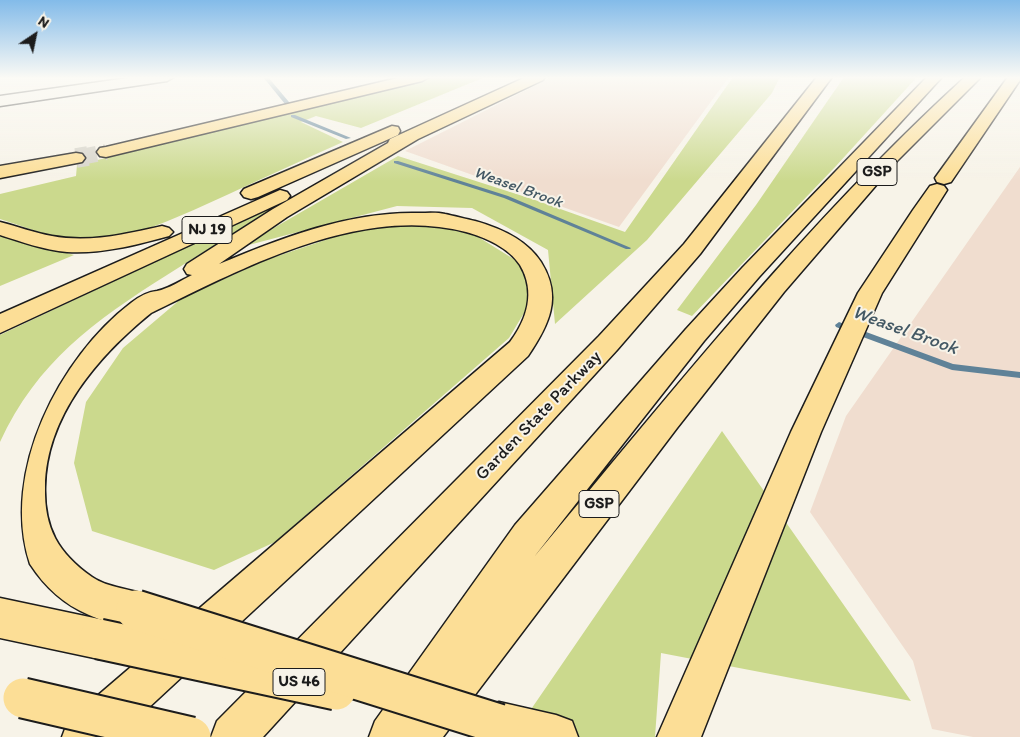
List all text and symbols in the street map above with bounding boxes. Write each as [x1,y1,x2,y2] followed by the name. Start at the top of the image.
[10,10,60,60] north arrow
[35,12,52,32] text: N
[857,158,897,186] road number: GSP
[471,163,565,213] water label: Weasel Brook
[182,216,232,244] road number: NJ 19
[849,301,961,361] water label: Weasel Brook
[472,347,606,485] street label: Garden State Parkway
[579,490,619,518] road number: GSP
[273,669,325,696] road number: US 46

